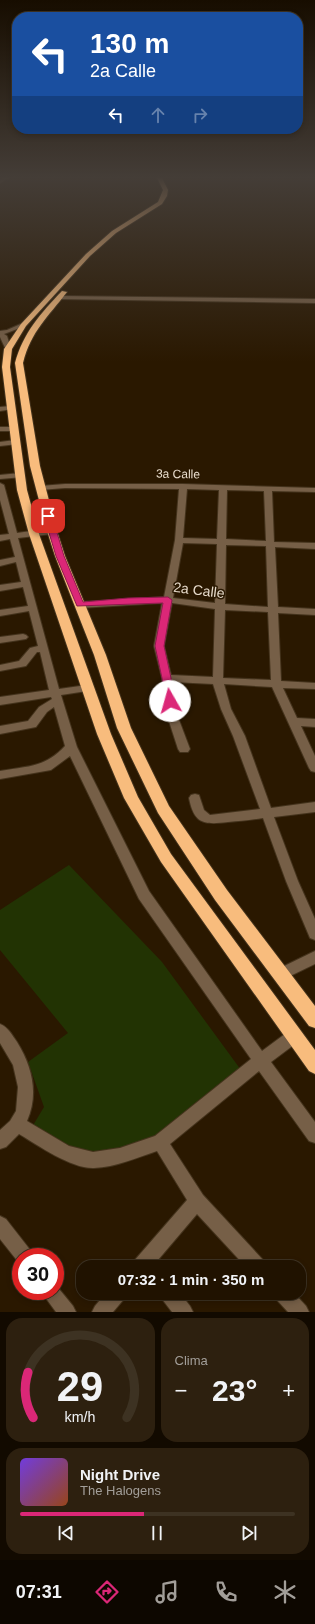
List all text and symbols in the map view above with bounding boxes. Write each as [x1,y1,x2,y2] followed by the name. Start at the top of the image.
[24,28,76,80] icon: left
[90,28,169,59] text: 130 m
[90,61,156,81] text: 2a Calle
[105,104,127,126] icon: left
[147,104,169,126] icon: ahead
[189,104,211,126] icon: right
[156,467,200,481] street label: 3a Calle
[31,499,65,533] pin
[37,505,59,527] icon: arrive
[173,579,226,601] street label: 2a Calle
[149,680,191,722] position arrow
[12,1248,64,1300] speed limit sign: 30
[118,1271,264,1288] text: 07:32 · 1 min · 350 m
[175,1353,208,1368] text: Clima
[57,1363,103,1410] text: 29
[212,1374,257,1407] text: 23°
[175,1378,187,1403] text: −
[282,1378,295,1403] text: +
[65,1409,96,1425] text: km/h
[80,1466,160,1483] text: Night Drive
[80,1483,161,1498] text: The Halogens
[55,1522,77,1544] icon: previous
[146,1522,168,1544] icon: pause
[238,1522,260,1544] icon: next
[93,1578,121,1606] icon: directions
[153,1578,181,1606] icon: music
[212,1578,240,1606] icon: phone
[271,1578,299,1606] icon: climate
[16,1582,62,1602] text: 07:31

